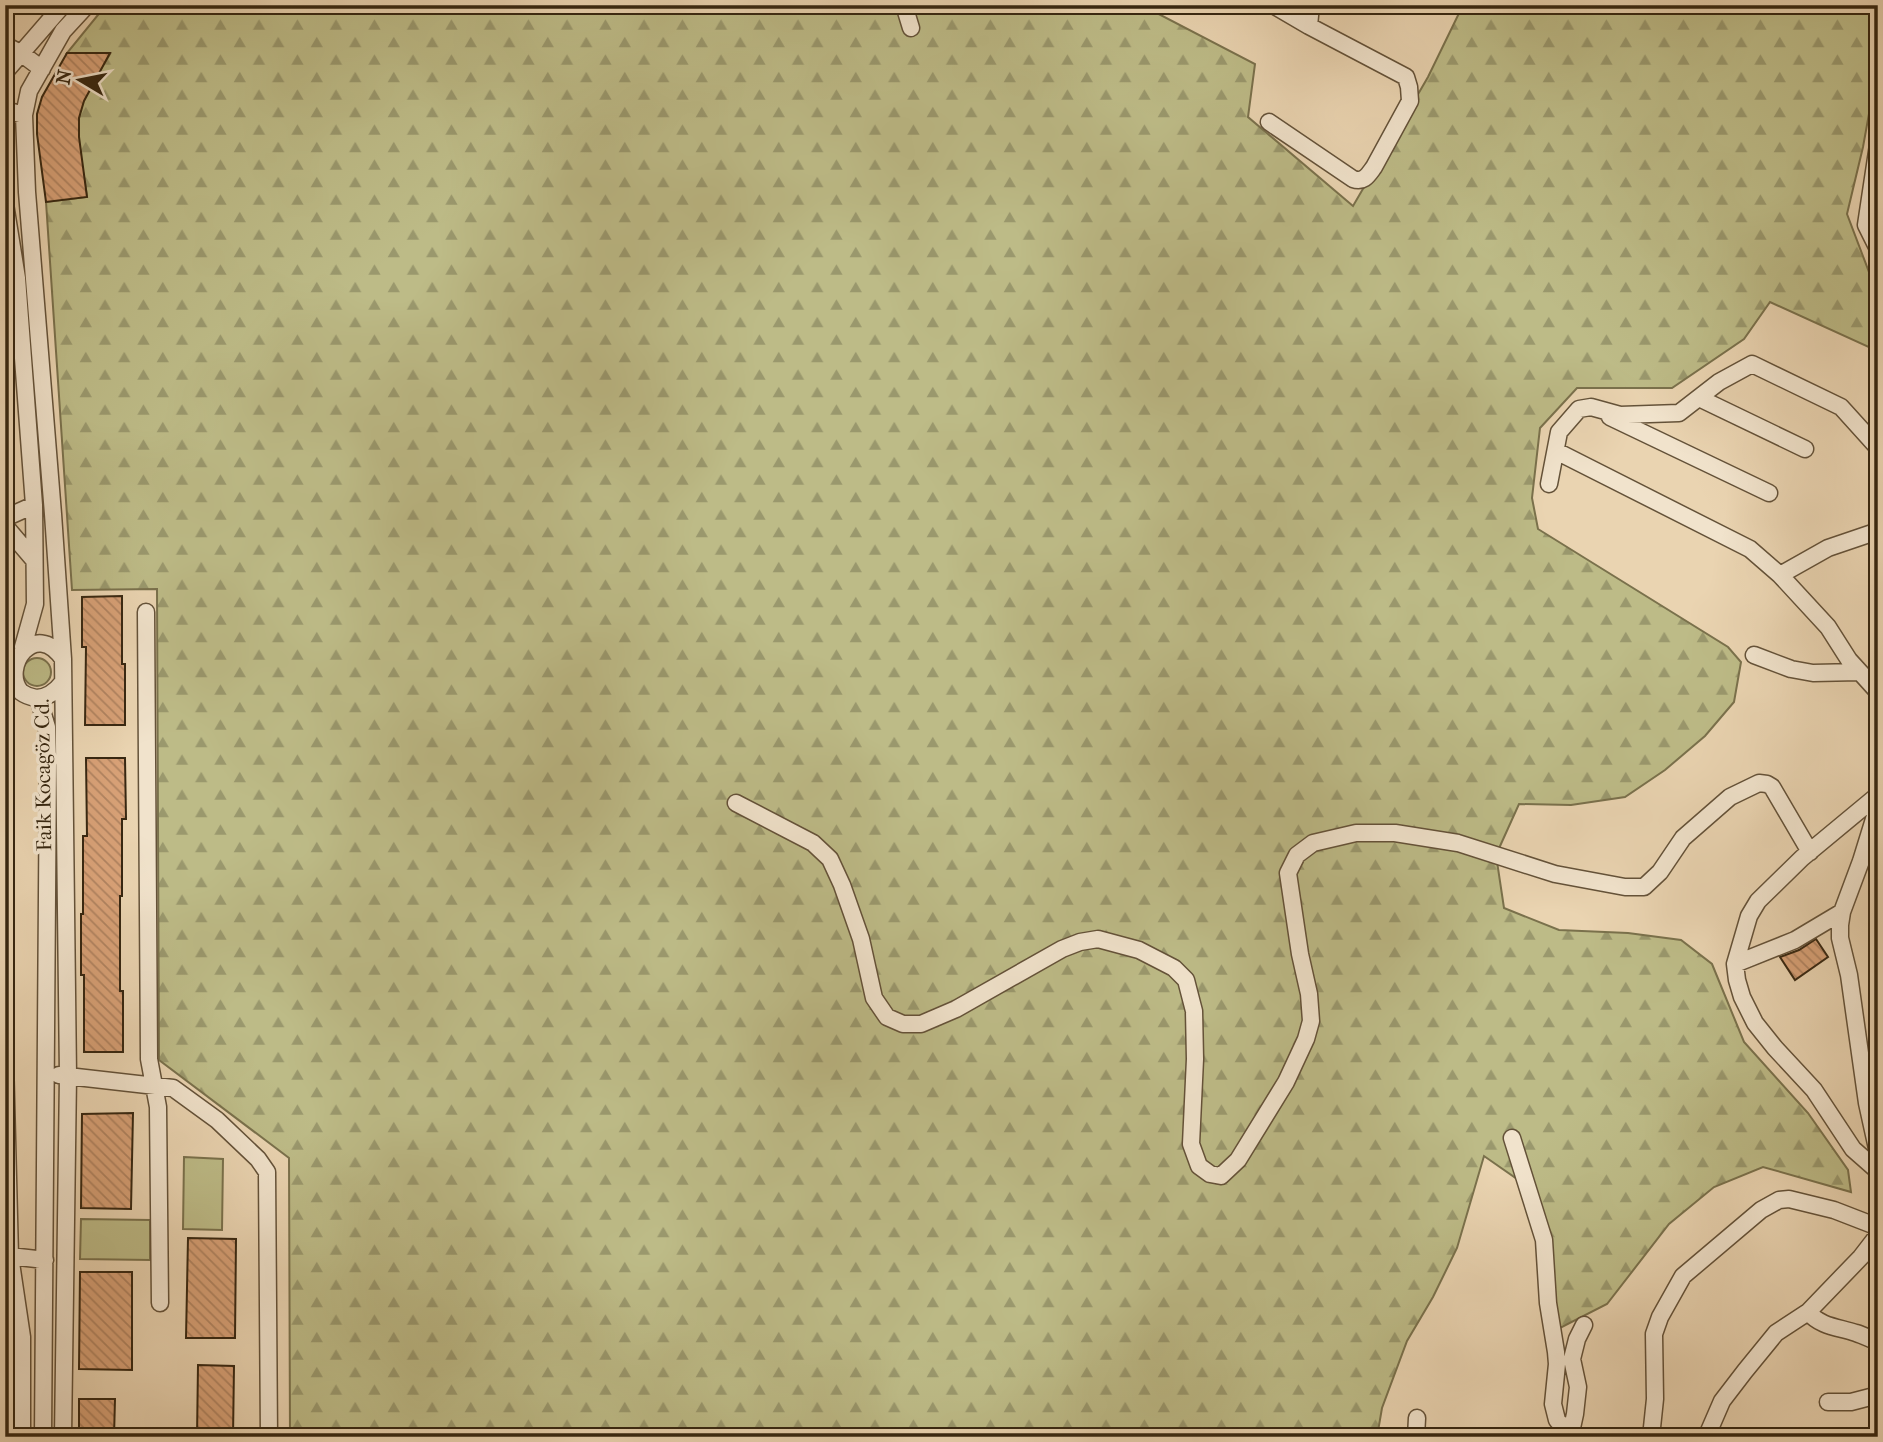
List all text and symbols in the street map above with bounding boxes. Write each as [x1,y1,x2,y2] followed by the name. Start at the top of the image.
[46,46,116,116] north arrow
[52,68,76,86] text: N
[30,699,56,851] street label: Faik Kocagöz Cd.

